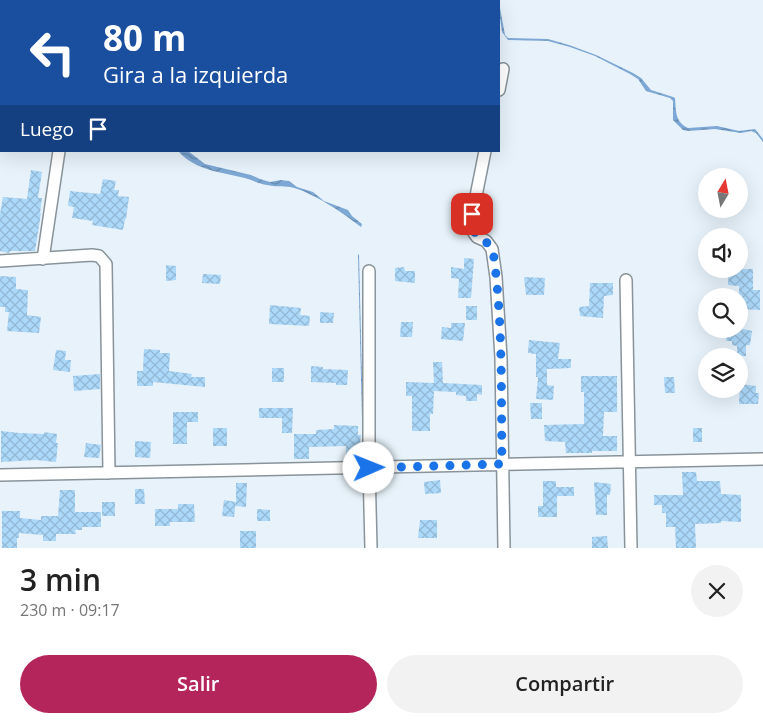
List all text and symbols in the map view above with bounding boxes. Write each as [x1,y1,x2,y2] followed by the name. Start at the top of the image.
[103,14,186,61] text: 80 m
[20,20,85,85] icon: left
[103,59,288,89] text: Gira a la izquierda
[84,115,112,143] icon: arrive
[20,116,74,142] text: Luego
[698,168,748,218] north arrow
[698,168,748,398] map controls
[451,193,493,235] pin
[458,200,486,228] icon: arrive
[698,228,748,278] button: sound
[698,288,748,338] button: search
[698,348,748,398] button: layers
[342,441,394,493] position arrow
[20,559,101,600] text: 3 min
[691,565,743,617] button: close
[20,599,120,621] text: 230 m · 09:17
[20,655,377,713] button: Salir
[387,655,743,713] button: Compartir

